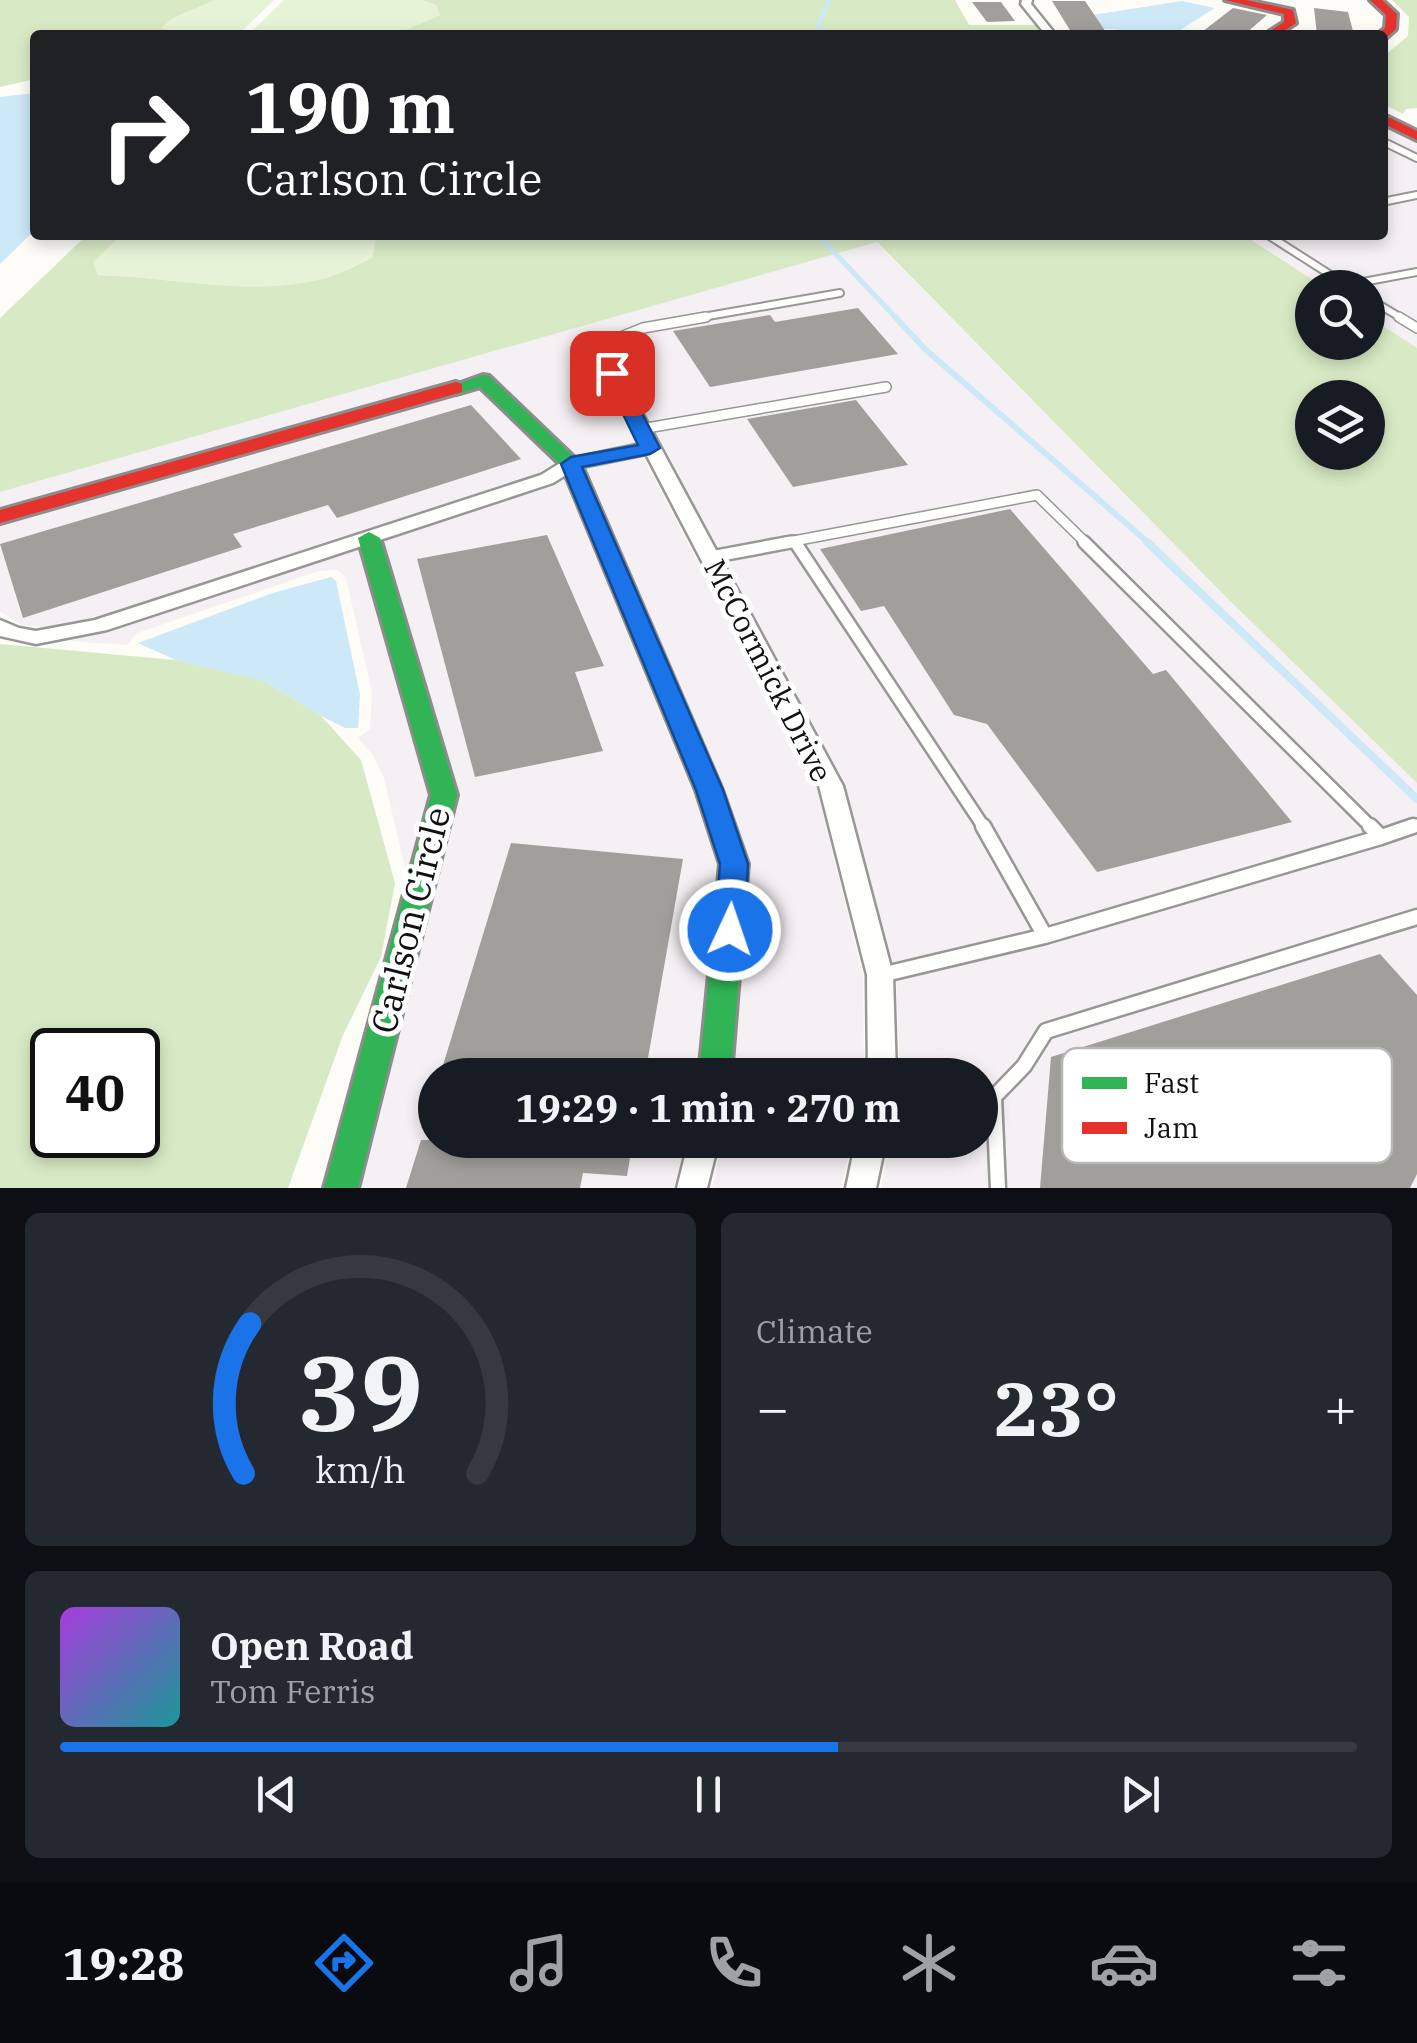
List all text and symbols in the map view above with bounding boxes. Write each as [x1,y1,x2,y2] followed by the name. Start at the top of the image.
[245,61,455,152] text: 190 m
[80,70,210,200] icon: right
[245,149,542,207] text: Carlson Circle
[1295,270,1385,470] map controls
[1295,270,1385,360] button: search
[570,331,655,416] pin
[585,346,640,401] icon: arrive
[1295,380,1385,470] button: layers
[696,552,842,788] street label: McCormick Drive
[360,802,460,1038] street label: Carlson Circle
[678,878,782,982] position arrow
[30,1028,160,1158] speed limit sign: 40
[1062,1048,1392,1163] legend
[1144,1064,1199,1101] text: Fast
[515,1083,901,1132] text: 19:29 · 1 min · 270 m
[1144,1109,1199,1146] text: Jam
[756,1310,873,1352] text: Climate
[298,1324,423,1460] text: 39
[994,1359,1119,1457] text: 23°
[756,1372,789,1443] text: −
[1324,1372,1357,1443] text: +
[315,1446,406,1493] text: km/h
[210,1621,414,1670] text: Open Road
[210,1670,375,1712] text: Tom Ferris
[249,1767,304,1822] icon: previous
[681,1767,736,1822] icon: pause
[1113,1767,1168,1822] icon: next
[309,1928,379,1998] icon: directions
[504,1928,574,1998] icon: music
[699,1928,769,1998] icon: phone
[894,1928,964,1998] icon: climate
[1089,1928,1159,1998] icon: car
[1284,1928,1354,1998] icon: filters
[63,1934,184,1992] text: 19:28

